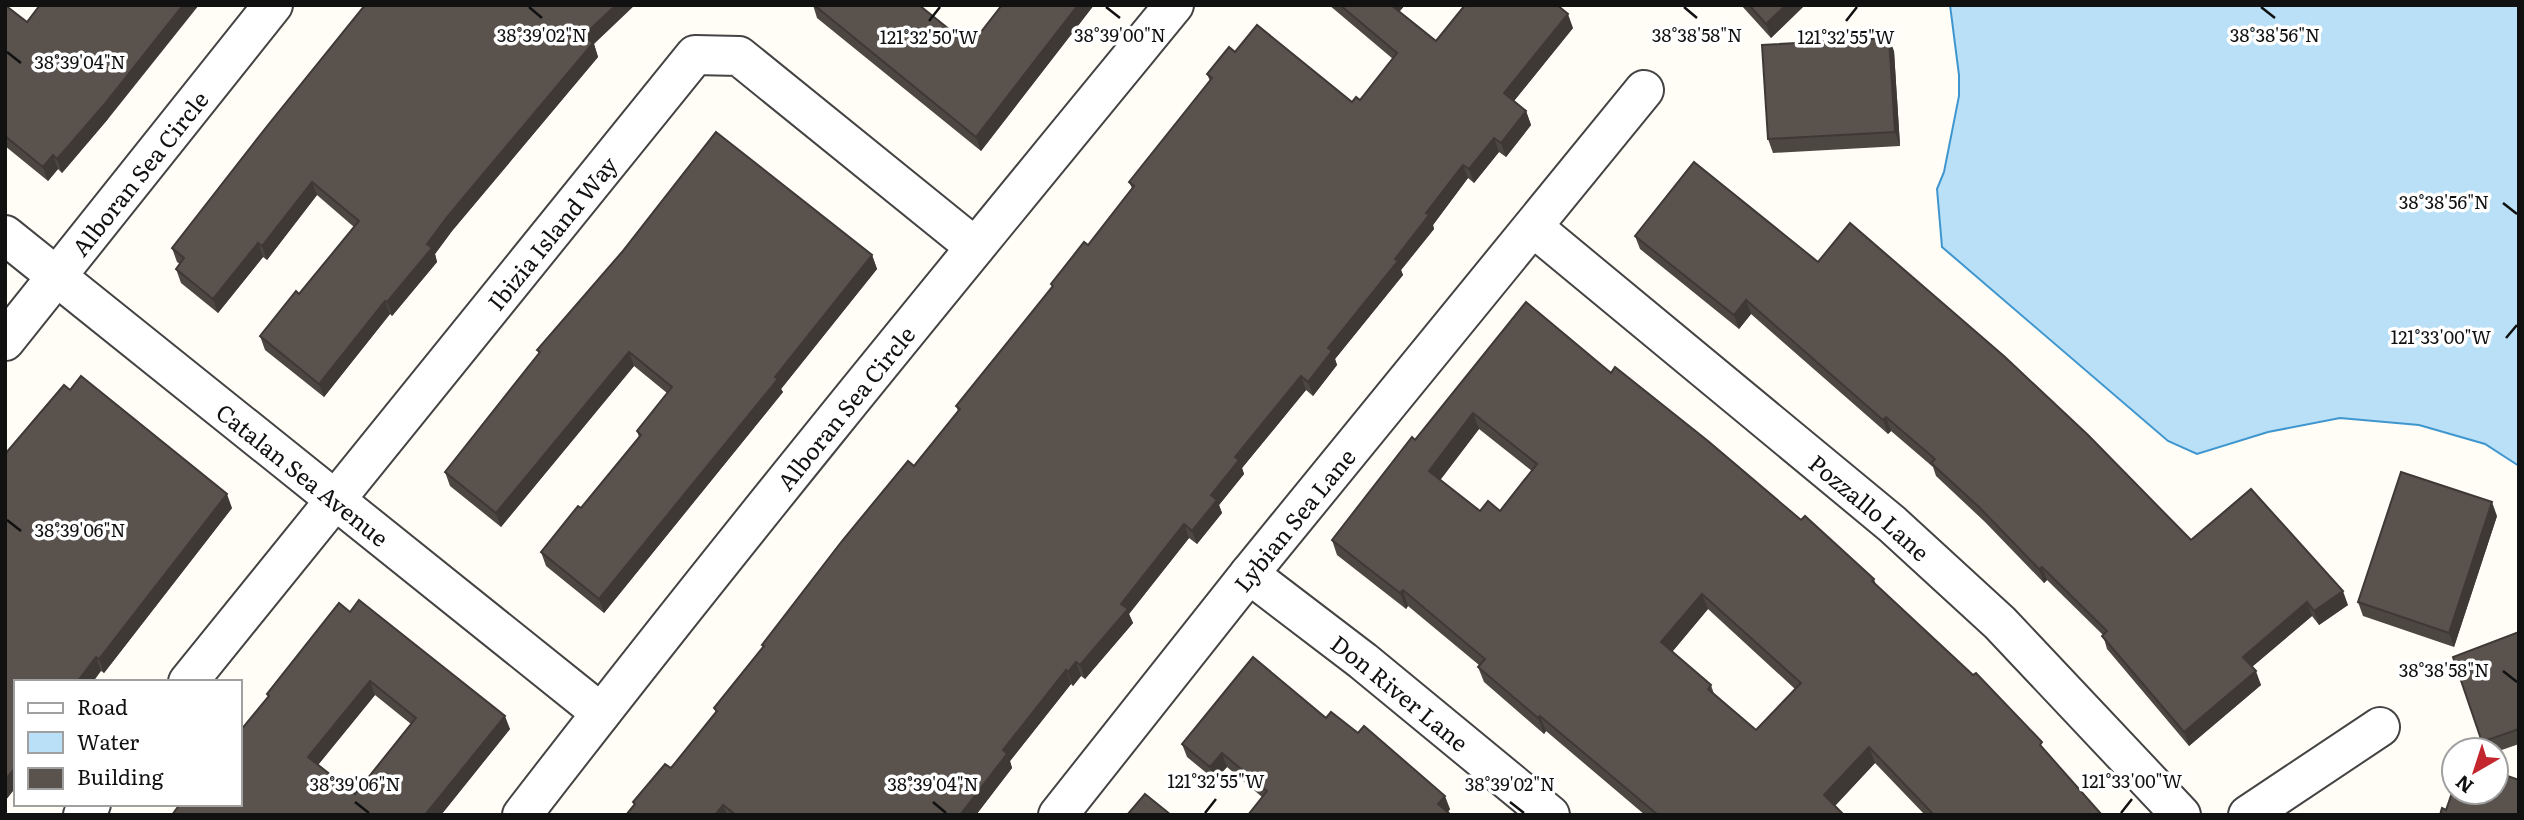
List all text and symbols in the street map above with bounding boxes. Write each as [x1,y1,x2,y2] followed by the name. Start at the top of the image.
[497,21,587,48] text: 38°39'02"N
[1074,21,1166,48] text: 38°39'00"N
[1652,21,1742,48] text: 38°38'58"N
[2230,21,2320,48] text: 38°38'56"N
[880,23,979,50] text: 121°32'50"W
[1797,23,1895,50] text: 121°32'55"W
[34,48,126,75] text: 38°39'04"N
[63,83,216,263] street label: Alboran Sea Circle
[479,148,625,317] street label: Ibizia Island Way
[2399,188,2489,215] text: 38°38'56"N
[768,318,922,497] street label: Alboran Sea Circle
[2391,323,2491,350] text: 121°33'00"W
[210,394,396,554] street label: Catalan Sea Avenue
[1225,440,1362,598] street label: Lybian Sea Lane
[1802,446,1938,568] street label: Pozzallo Lane
[34,516,126,543] text: 38°39'06"N
[1324,626,1476,759] street label: Don River Lane
[2399,656,2489,683] text: 38°38'58"N
[14,680,242,806] legend
[77,690,128,721] text: Road
[77,725,139,756] text: Water
[2440,736,2510,806] north arrow
[77,760,164,791] text: Building
[1167,767,1265,794] text: 121°32'55"W
[2082,767,2182,794] text: 121°33'00"W
[2449,769,2479,801] text: N
[309,770,401,797] text: 38°39'06"N
[887,770,979,797] text: 38°39'04"N
[1465,770,1555,797] text: 38°39'02"N

